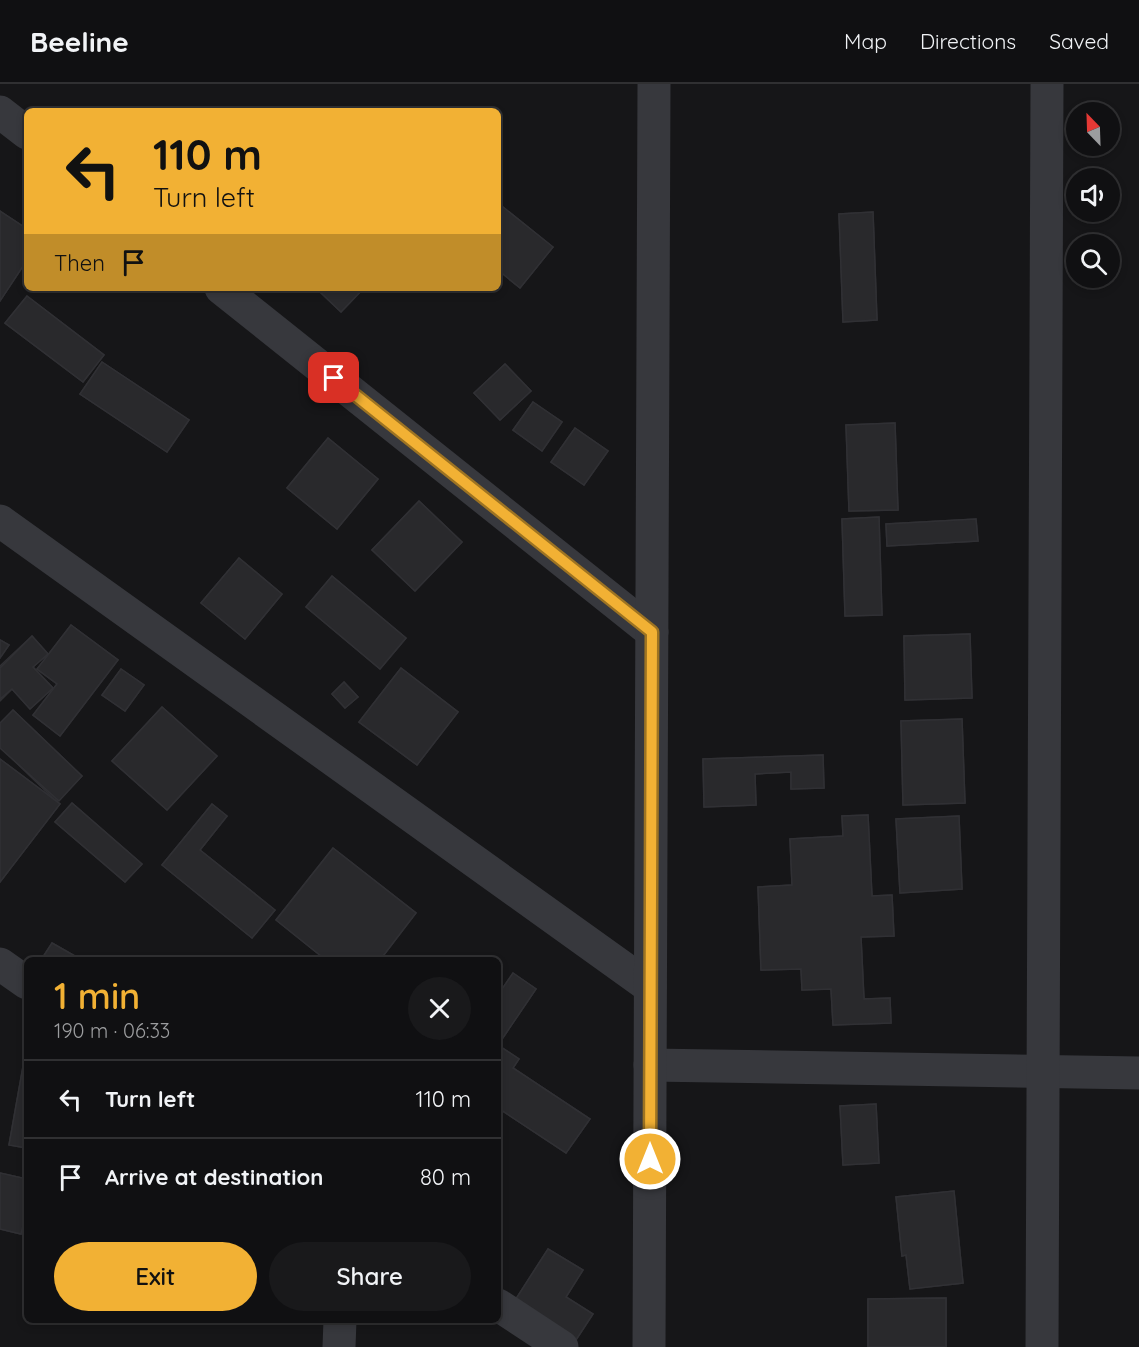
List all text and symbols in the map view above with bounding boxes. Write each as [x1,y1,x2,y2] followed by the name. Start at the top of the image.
[30,24,129,59] text: Beeline
[844,28,887,54] text: Map
[920,28,1016,54] text: Directions
[1049,28,1109,54] text: Saved
[1066,102,1120,156] north arrow
[1066,102,1120,288] map controls
[153,128,262,181] text: 110 m
[54,132,132,210] icon: left
[1066,168,1120,222] button: sound
[153,180,255,214] text: Turn left
[1066,234,1120,288] button: search
[117,246,150,279] icon: arrive
[54,249,105,277] text: Then
[308,352,359,403] pin
[317,361,350,394] icon: arrive
[54,973,140,1018] text: 1 min
[408,977,471,1040] button: close
[54,1018,170,1043] text: 190 m · 06:33
[54,1083,87,1116] icon: left
[105,1085,195,1113] text: Turn left
[416,1085,471,1113] text: 110 m
[618,1127,682,1191] position arrow
[54,1161,87,1194] icon: arrive
[105,1163,323,1191] text: Arrive at destination
[420,1163,471,1191] text: 80 m
[54,1242,257,1311] button: Exit
[269,1242,471,1311] button: Share

